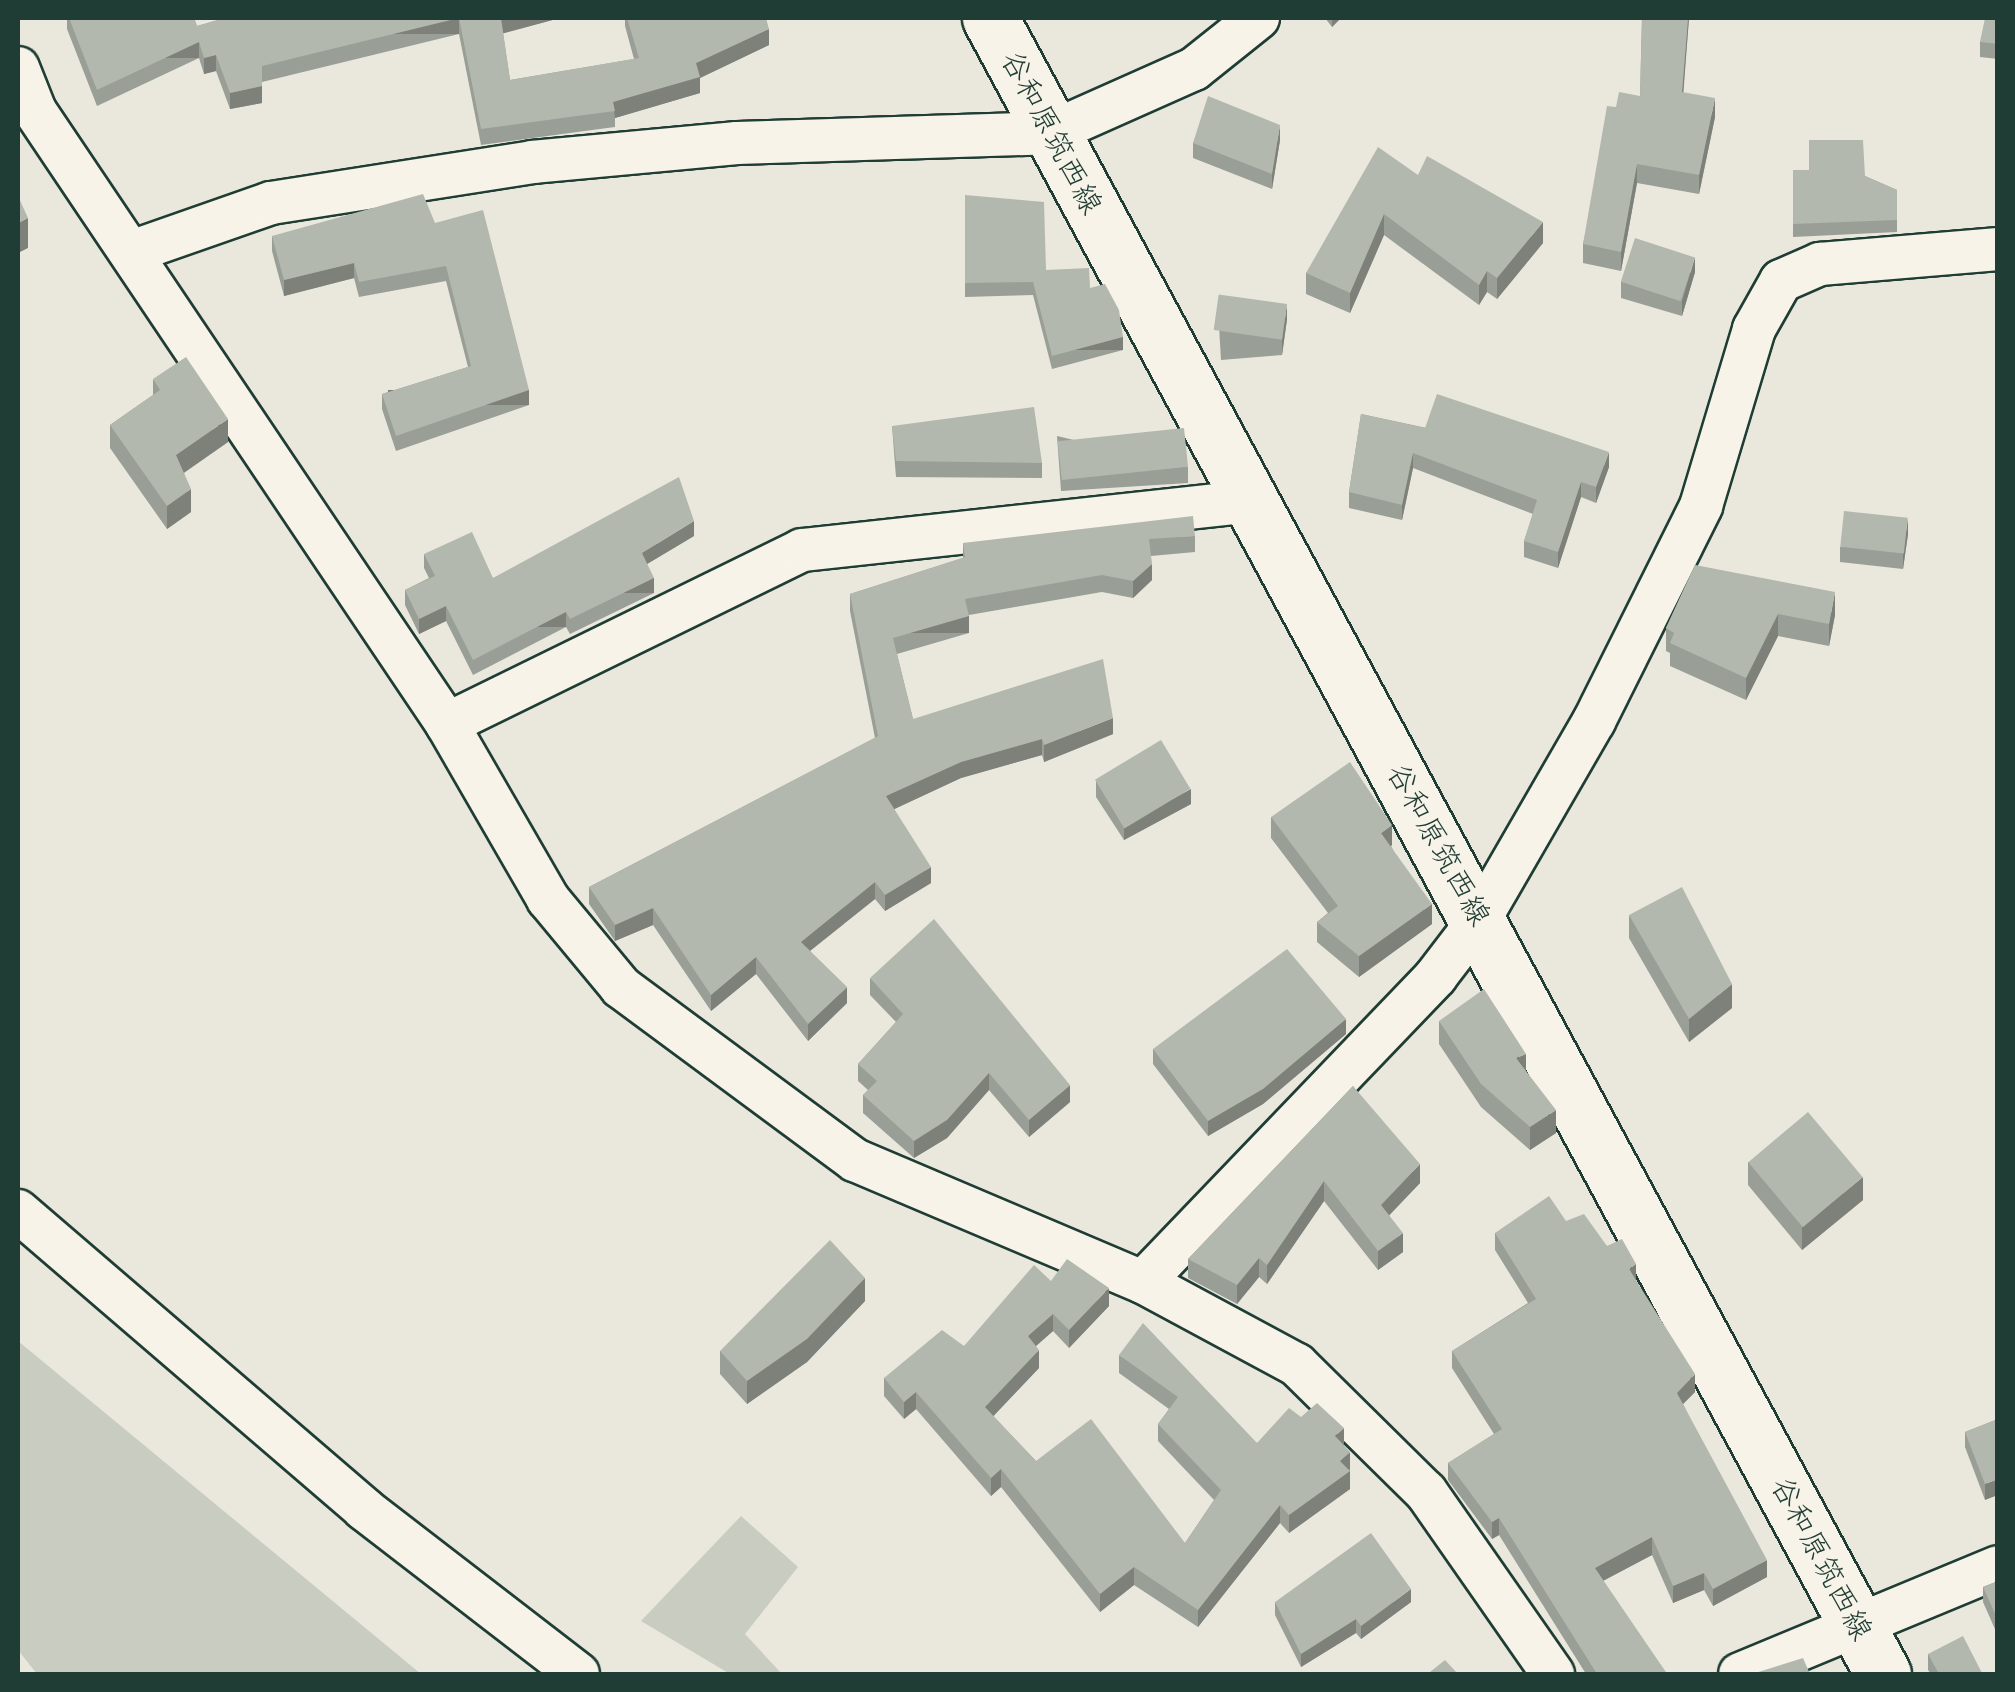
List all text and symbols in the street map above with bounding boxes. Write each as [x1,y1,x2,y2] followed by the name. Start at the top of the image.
[993,45,1109,221] street label: 谷和原筑西線
[1379,758,1497,932] street label: 谷和原筑西線
[1763,1471,1879,1647] street label: 谷和原筑西線

